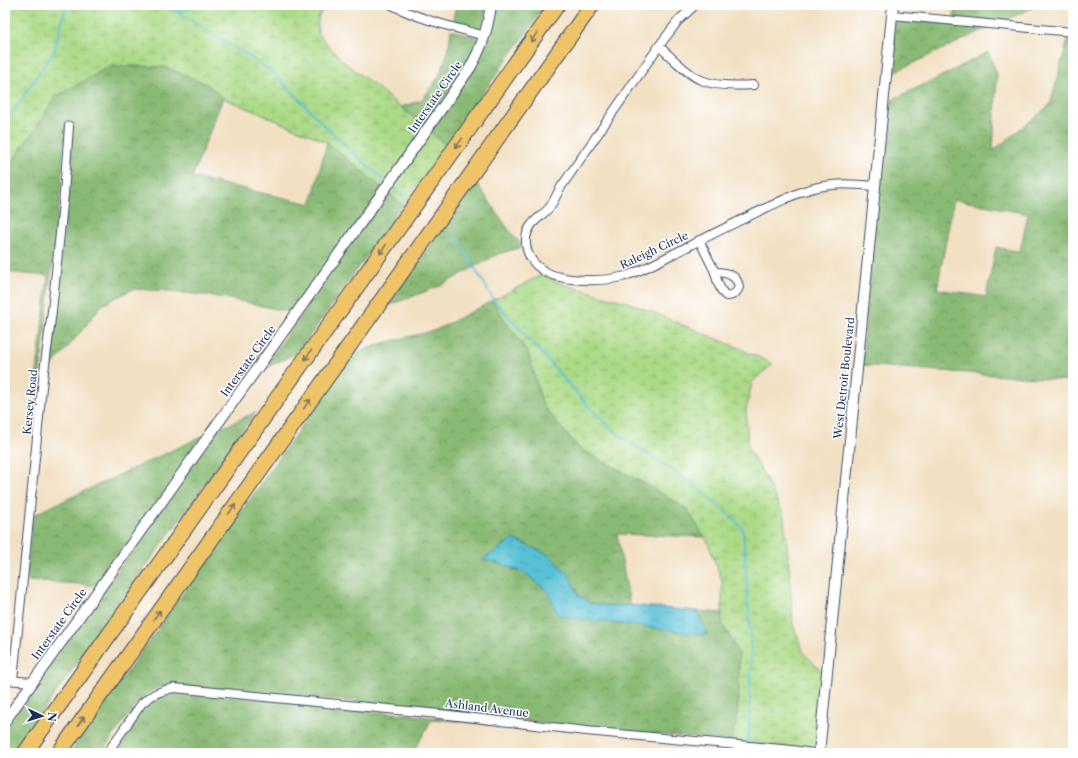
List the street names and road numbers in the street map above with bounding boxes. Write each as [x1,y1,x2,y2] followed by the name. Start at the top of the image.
[405,58,465,136] street label: Interstate Circle
[618,228,690,272] street label: Raleigh Circle
[831,316,857,441] street label: West Detroit Boulevard
[217,323,279,399] street label: Interstate Circle
[20,368,40,435] street label: Kersey Road
[28,586,90,662] street label: Interstate Circle
[443,696,530,720] street label: Ashland Avenue

